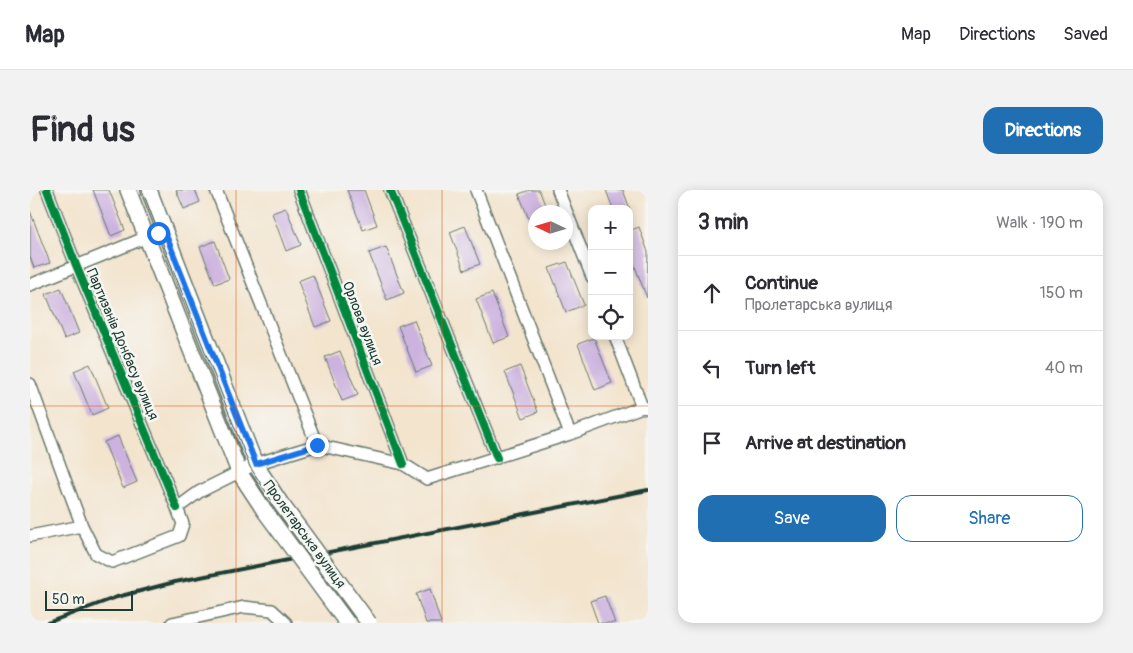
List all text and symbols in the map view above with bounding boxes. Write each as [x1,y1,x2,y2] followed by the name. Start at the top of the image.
[25,20,65,49] text: Map
[901,23,931,46] text: Map
[959,23,1035,46] text: Directions
[1063,23,1108,46] text: Saved
[983,107,1103,154] button: Directions
[30,108,135,152] text: Find us
[528,205,573,250] north arrow
[588,205,633,340] map controls
[588,205,633,250] button: +
[698,209,748,236] text: 3 min
[996,213,1083,233] text: Walk · 190 m
[147,222,170,245] route start
[588,250,633,295] button: −
[83,266,162,422] street label: Партизанів Донбасу вулиця
[745,271,818,295] text: Continue
[339,279,386,368] street label: Орлова вулиця
[698,279,726,307] icon: ahead
[1039,283,1083,303] text: 150 m
[588,295,633,340] button: locate
[745,295,893,315] text: Пролетарська вулиця
[698,354,726,382] icon: left
[745,356,815,380] text: Turn left
[1045,358,1083,378] text: 40 m
[698,429,726,457] icon: arrive
[745,431,906,455] text: Arrive at destination
[306,434,329,457] route end
[260,477,349,592] street label: Пролетарська вулиця
[698,495,886,542] button: Save
[896,495,1083,542] button: Share
[45,588,132,611] scale bar
[52,591,85,608] text: 50 m

